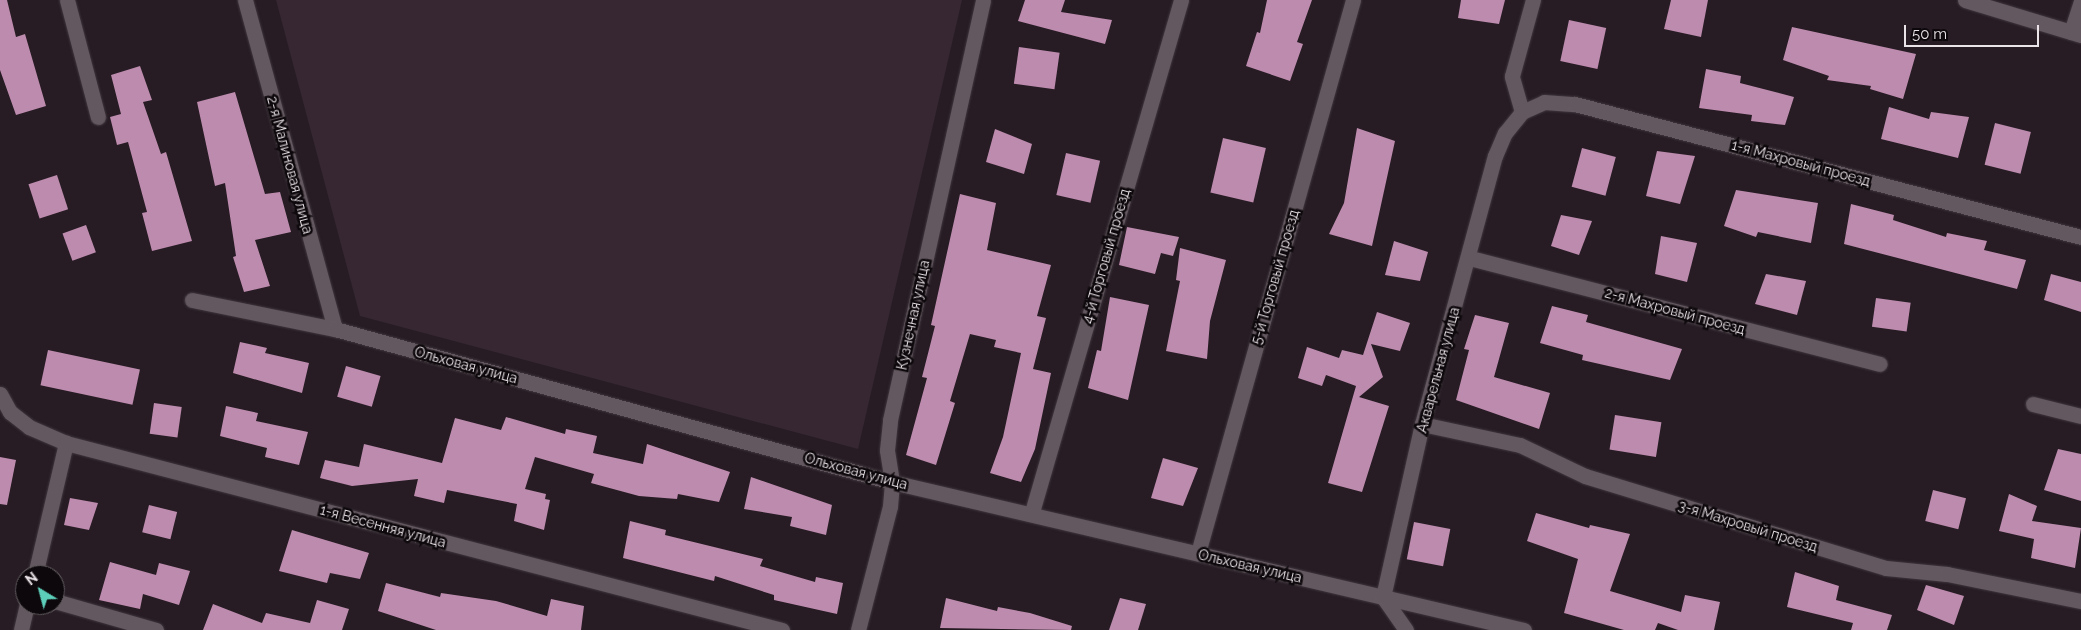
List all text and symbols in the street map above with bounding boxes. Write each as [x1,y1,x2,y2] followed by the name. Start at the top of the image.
[1906,15,2041,47] scale bar
[1912,25,1947,43] text: 50 m
[263,94,317,236] street label: 2-я Малиновая улица
[1730,136,1872,190] street label: 1-я Махровый проезд
[1079,186,1133,326] street label: 4-й Торговый проезд
[1248,207,1302,347] street label: 5-й Торговый проезд
[893,258,933,372] street label: Кузнечная улица
[1603,284,1747,338] street label: 2-я Махровый проезд
[1413,305,1463,435] street label: Акварельная улица
[413,343,519,387] street label: Ольховая улица
[803,449,909,493] street label: Ольховая улица
[1676,497,1820,555] street label: 3-я Махровый проезд
[318,501,448,551] street label: 1-я Весенняя улица
[1196,546,1304,586] street label: Ольховая улица
[15,565,65,615] north arrow
[22,569,41,588] text: N

